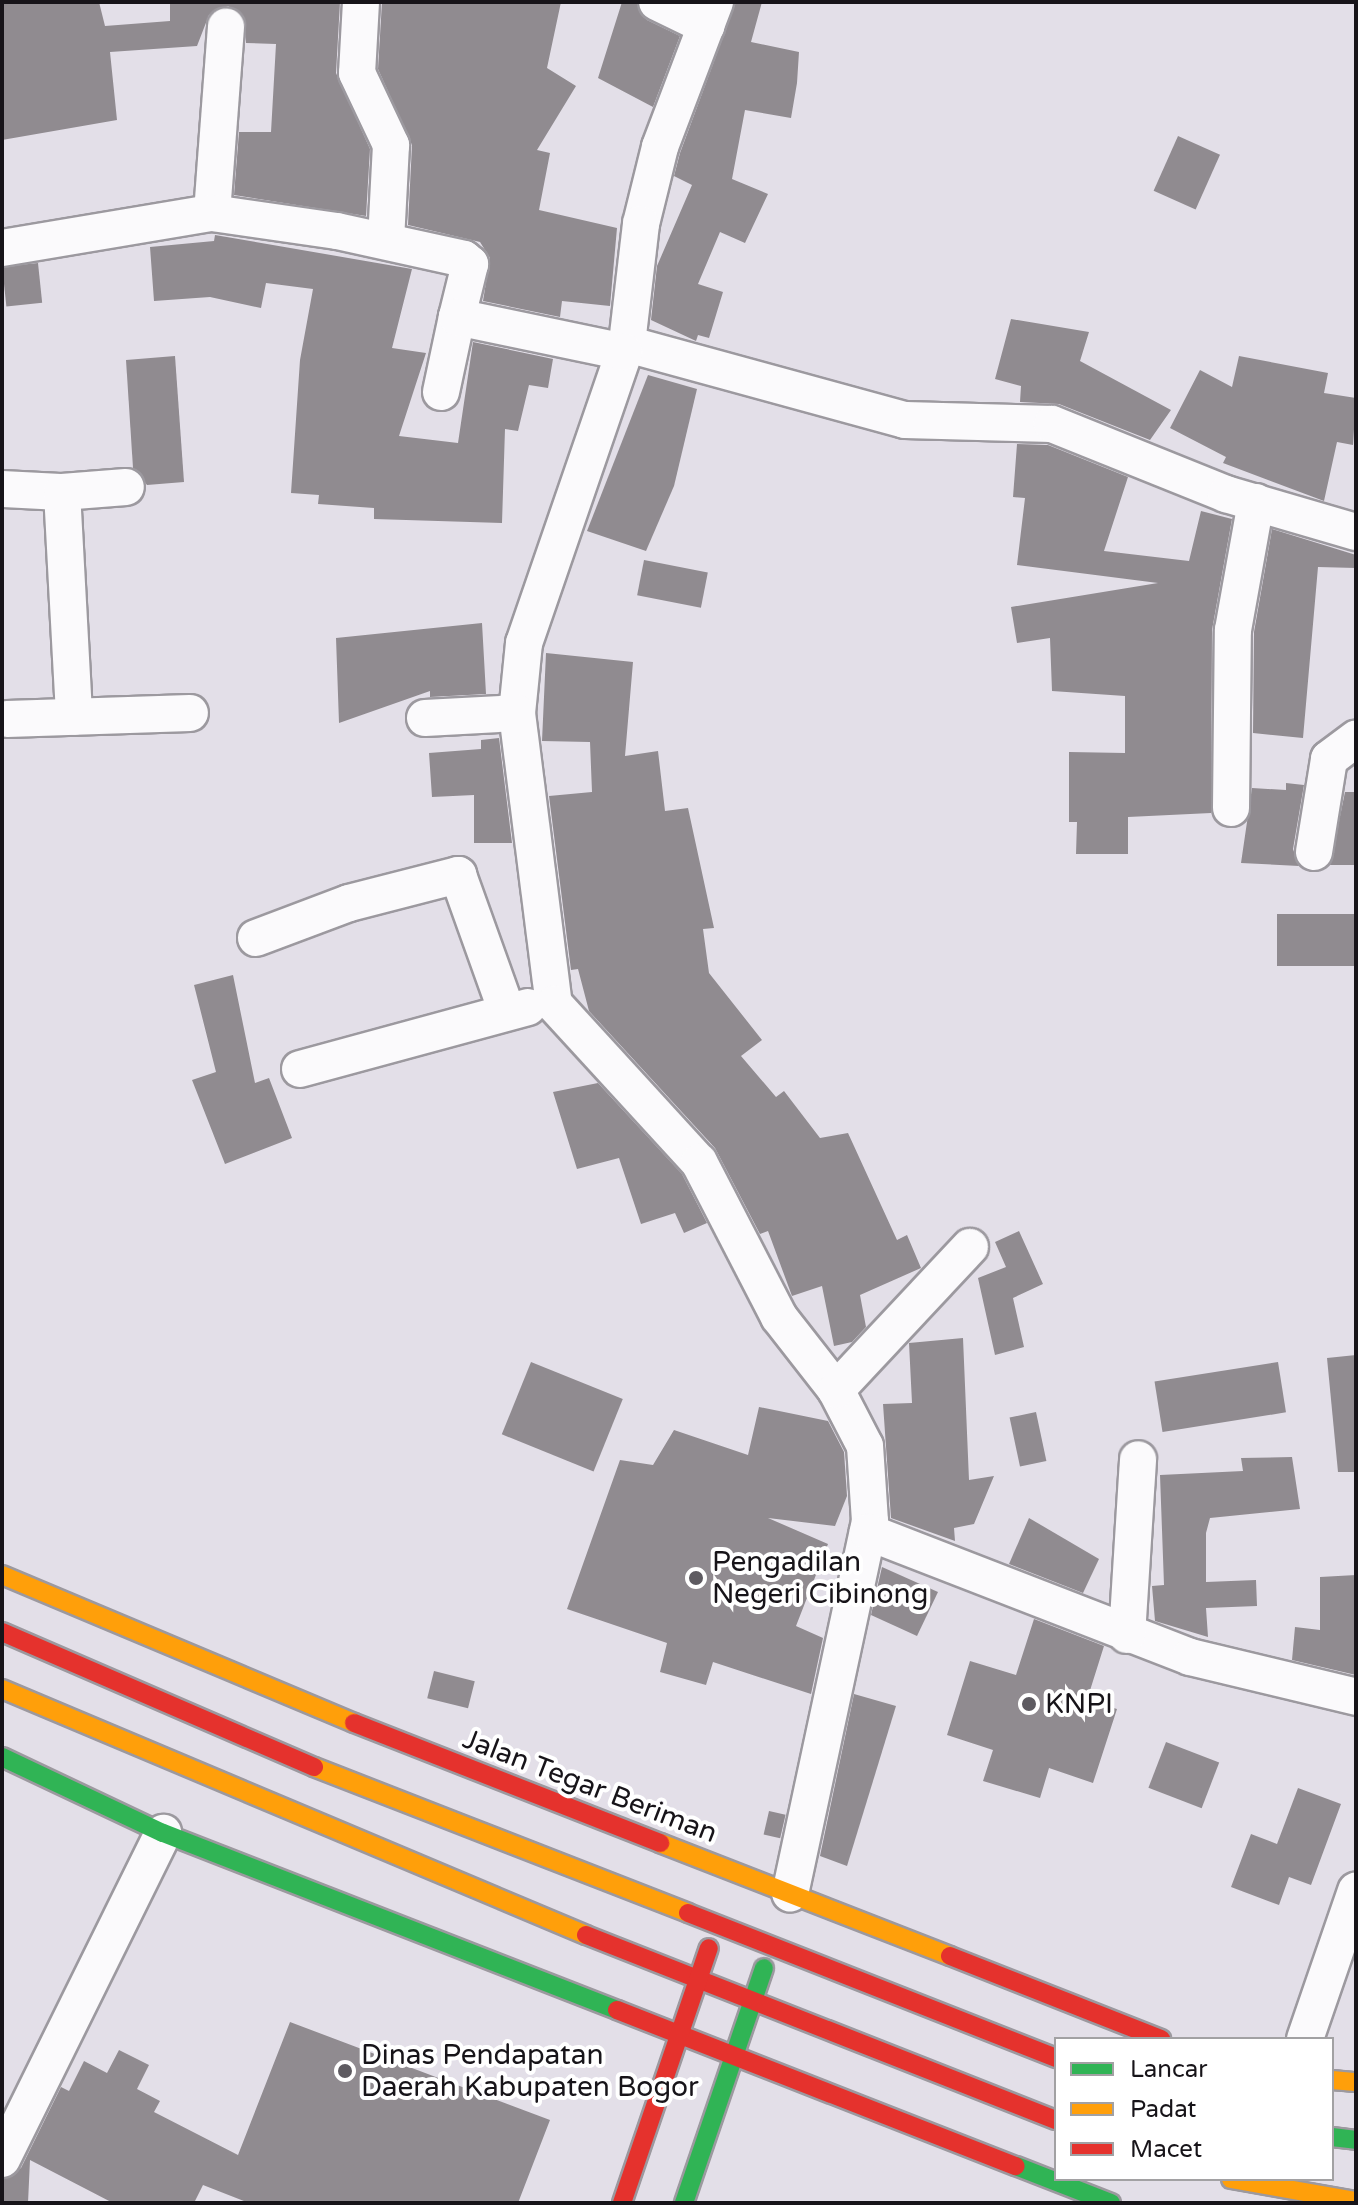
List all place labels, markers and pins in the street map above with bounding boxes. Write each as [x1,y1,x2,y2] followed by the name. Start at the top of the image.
[712,1545,928,1611] place label: Pengadilan Negeri Cibinong
[687,1569,705,1587] marker: Pengadilan Negeri Cibinong
[1045,1687,1113,1721] place label: KNPI
[1020,1695,1038,1713] marker: KNPI
[361,2038,699,2104] place label: Dinas Pendapatan Daerah Kabupaten Bogor
[336,2062,354,2080] marker: Dinas Pendapatan Daerah Kabupaten Bogor

